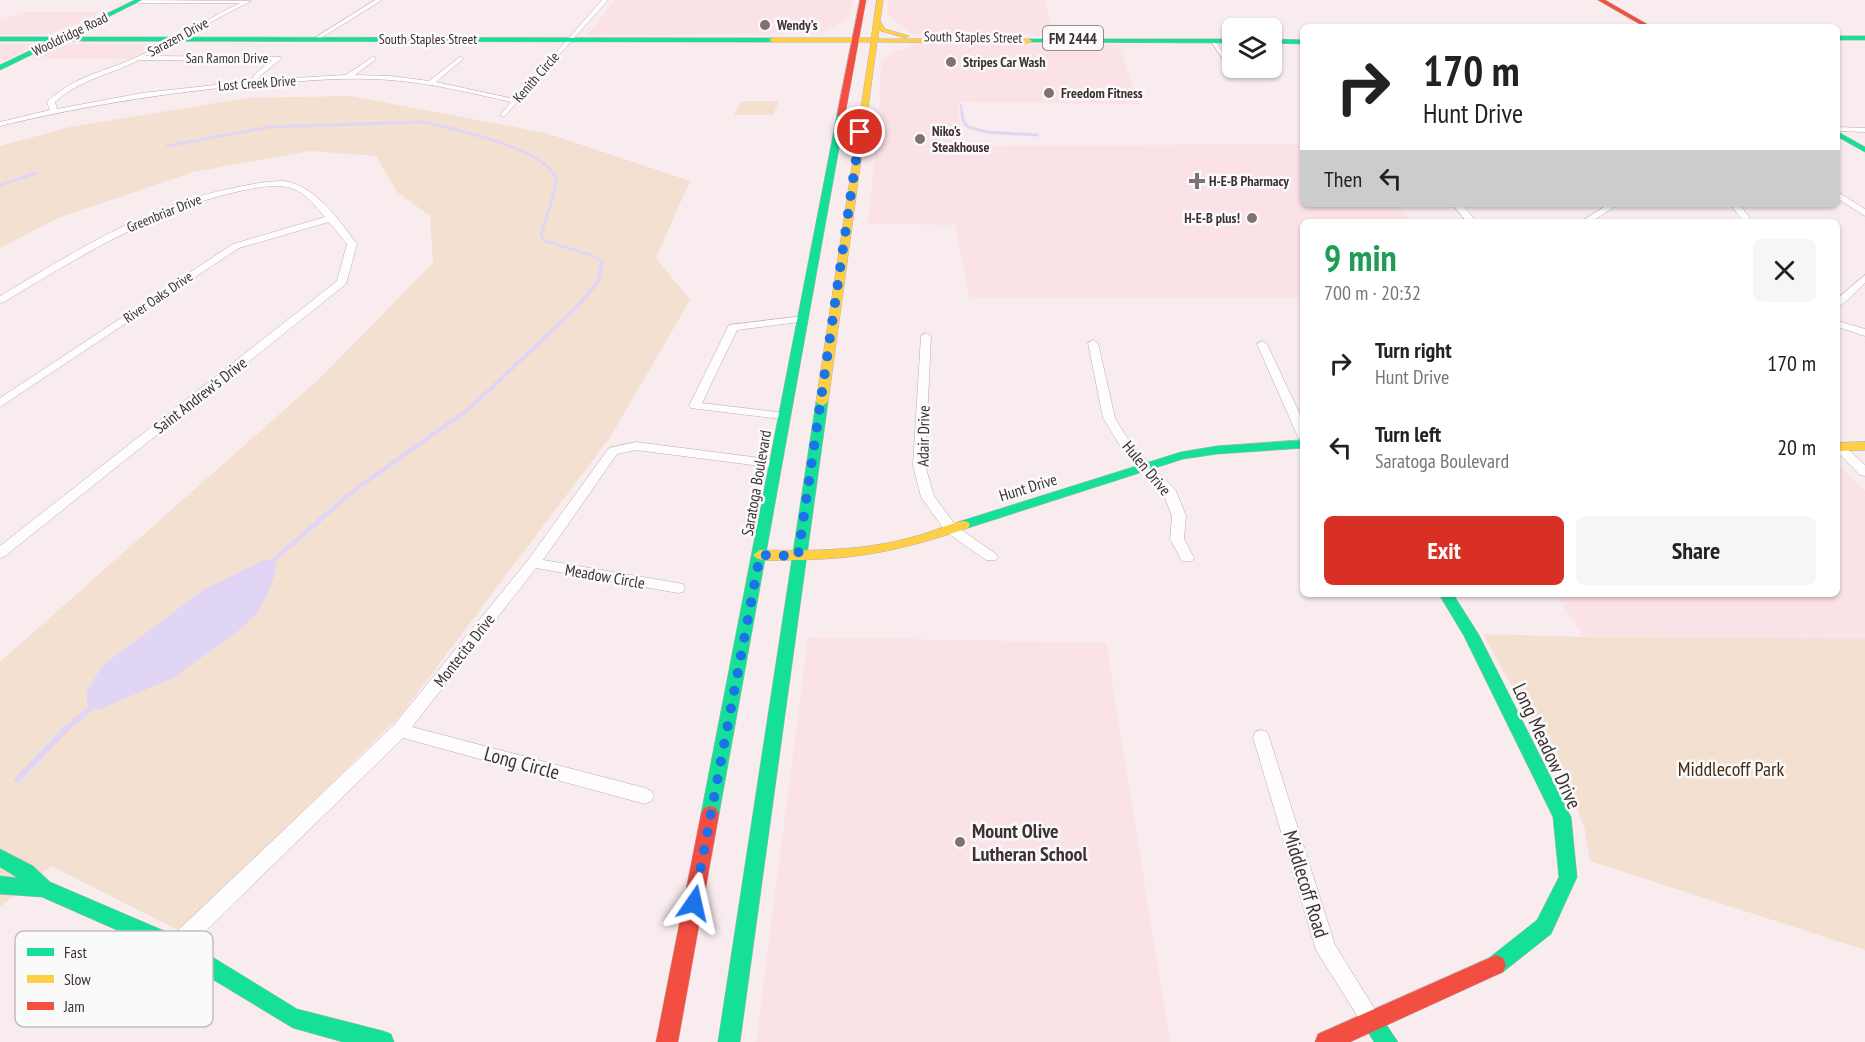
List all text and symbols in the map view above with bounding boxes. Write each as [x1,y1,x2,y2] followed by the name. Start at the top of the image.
[29,8,111,60] street label: Wooldridge Road
[145,13,212,60] street label: Sarazen Drive
[776,16,818,34] place label: Wendy's
[758,18,772,32] marker: Wendy's
[1222,18,1282,78] map controls
[1222,18,1282,78] button: layers
[1043,26,1103,50] road number: FM 2444
[924,27,1022,47] street label: South Staples Street
[379,30,477,48] street label: South Staples Street
[1423,43,1520,98] text: 170 m
[509,48,563,106] street label: Kenith Circle
[1324,48,1402,126] icon: right
[186,49,269,67] street label: San Ramon Drive
[963,53,1046,71] place label: Stripes Car Wash
[944,55,958,69] marker: Stripes Car Wash
[218,71,297,95] street label: Lost Creek Drive
[1061,84,1143,102] place label: Freedom Fitness
[1042,86,1056,100] marker: Freedom Fitness
[1423,96,1523,130] text: Hunt Drive
[834,106,885,157] pin
[843,115,876,148] icon: arrive
[932,122,989,156] place label: Niko's Steakhouse
[913,132,927,146] marker: Niko's Steakhouse
[1374,162,1407,195] icon: left
[1324,165,1362,193] text: Then
[1209,172,1289,190] place label: H-E-B Pharmacy
[1190,174,1204,188] marker: H-E-B Pharmacy
[124,190,204,236] street label: Greenbriar Drive
[1184,209,1240,227] place label: H-E-B plus!
[1245,211,1259,225] marker: H-E-B plus!
[1324,234,1397,281] text: 9 min
[1753,239,1816,302] button: close
[120,267,196,327] street label: River Oaks Drive
[1324,280,1421,306] text: 700 m · 20:32
[1375,336,1452,364] text: Turn right
[1324,347,1357,380] icon: right
[1767,349,1816,377] text: 170 m
[149,352,251,438] street label: Saint Andrew's Drive
[1375,364,1449,390] text: Hunt Drive
[912,405,934,467] street label: Adair Drive
[1375,420,1441,448] text: Turn left
[737,428,775,538] street label: Saratoga Boulevard
[1324,431,1357,464] icon: left
[1777,433,1816,461] text: 20 m
[1118,437,1176,499] street label: Hulen Drive
[1375,448,1509,474] text: Saratoga Boulevard
[997,469,1059,505] street label: Hunt Drive
[1324,516,1564,585] button: Exit
[1576,516,1816,585] button: Share
[564,559,646,593] street label: Meadow Circle
[429,609,499,691] street label: Montecita Drive
[1507,679,1587,813] street label: Long Meadow Drive
[482,741,562,785] street label: Long Circle
[1678,756,1785,782] park label: Middlecoff Park
[972,818,1088,867] place label: Mount Olive Lutheran School
[1277,827,1335,941] street label: Middlecoff Road
[953,835,967,849] marker: Mount Olive Lutheran School
[662,871,726,935] position arrow
[15,931,213,1027] legend
[64,942,87,962] text: Fast
[64,969,91,989] text: Slow
[63,996,85,1016] text: Jam

